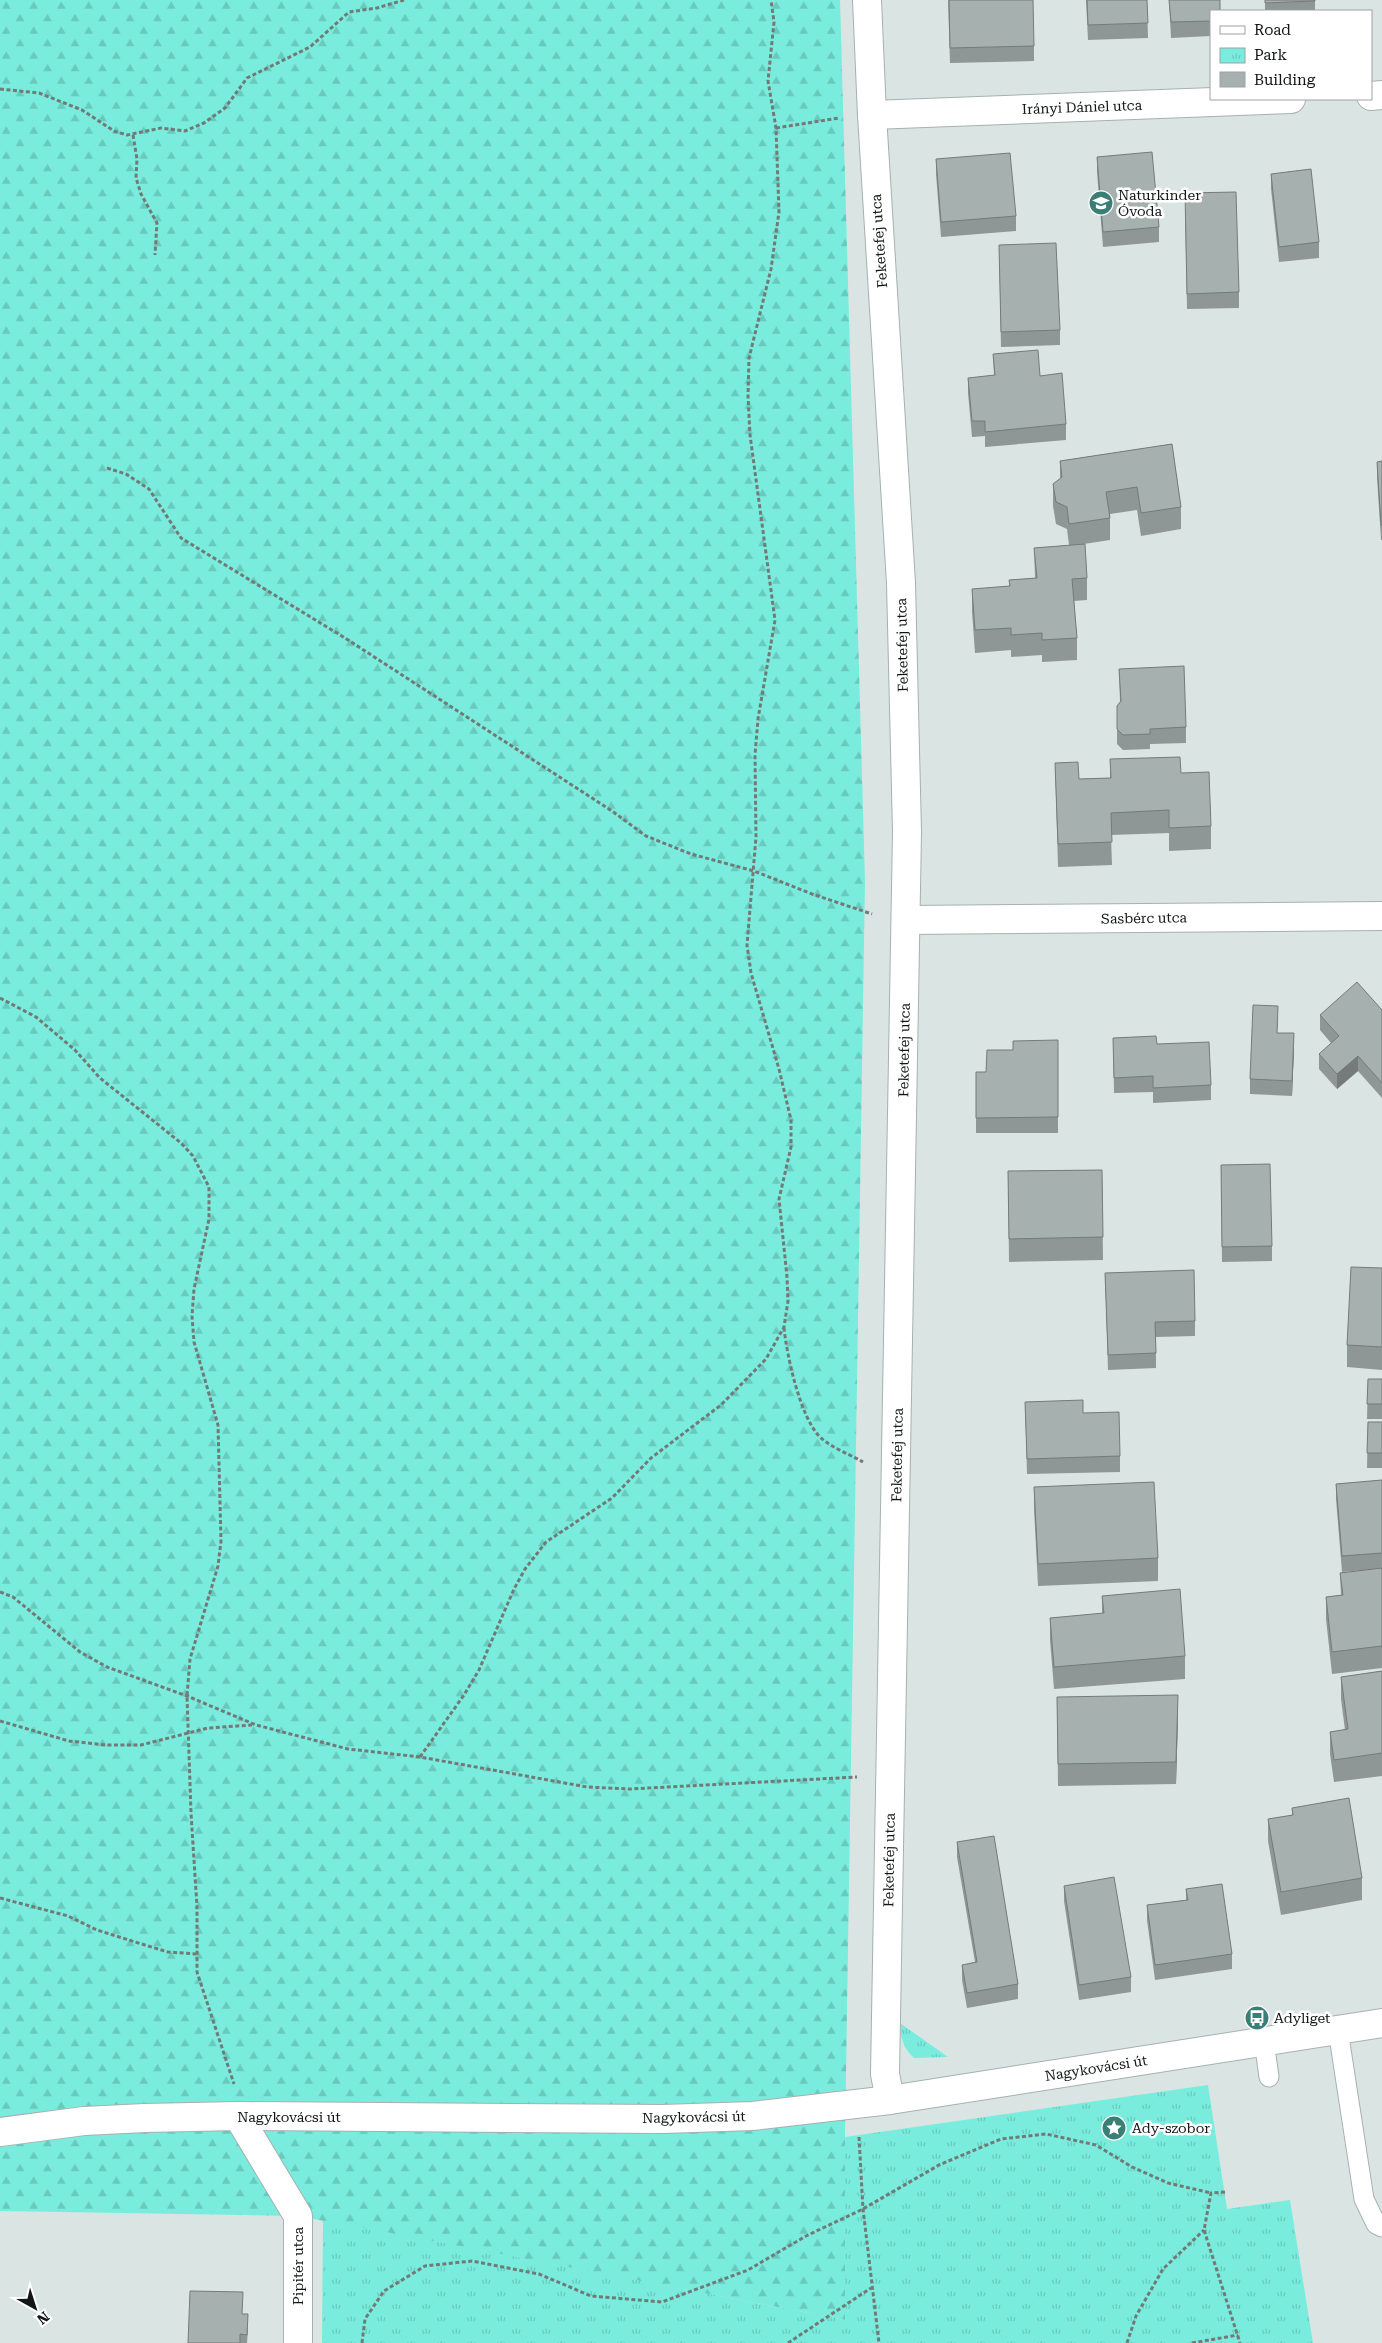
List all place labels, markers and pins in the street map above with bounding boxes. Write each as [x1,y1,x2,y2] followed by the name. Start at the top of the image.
[1118,187,1201,219] place label: Naturkinder Óvoda
[1088,190,1114,216] school or university icon: Naturkinder Óvoda
[1244,2005,1270,2031] bus stop icon: Adyliget
[1274,2010,1330,2026] place label: Adyliget
[1101,2115,1127,2141] place icon: Ady-szobor
[1132,2120,1210,2136] place label: Ady-szobor

